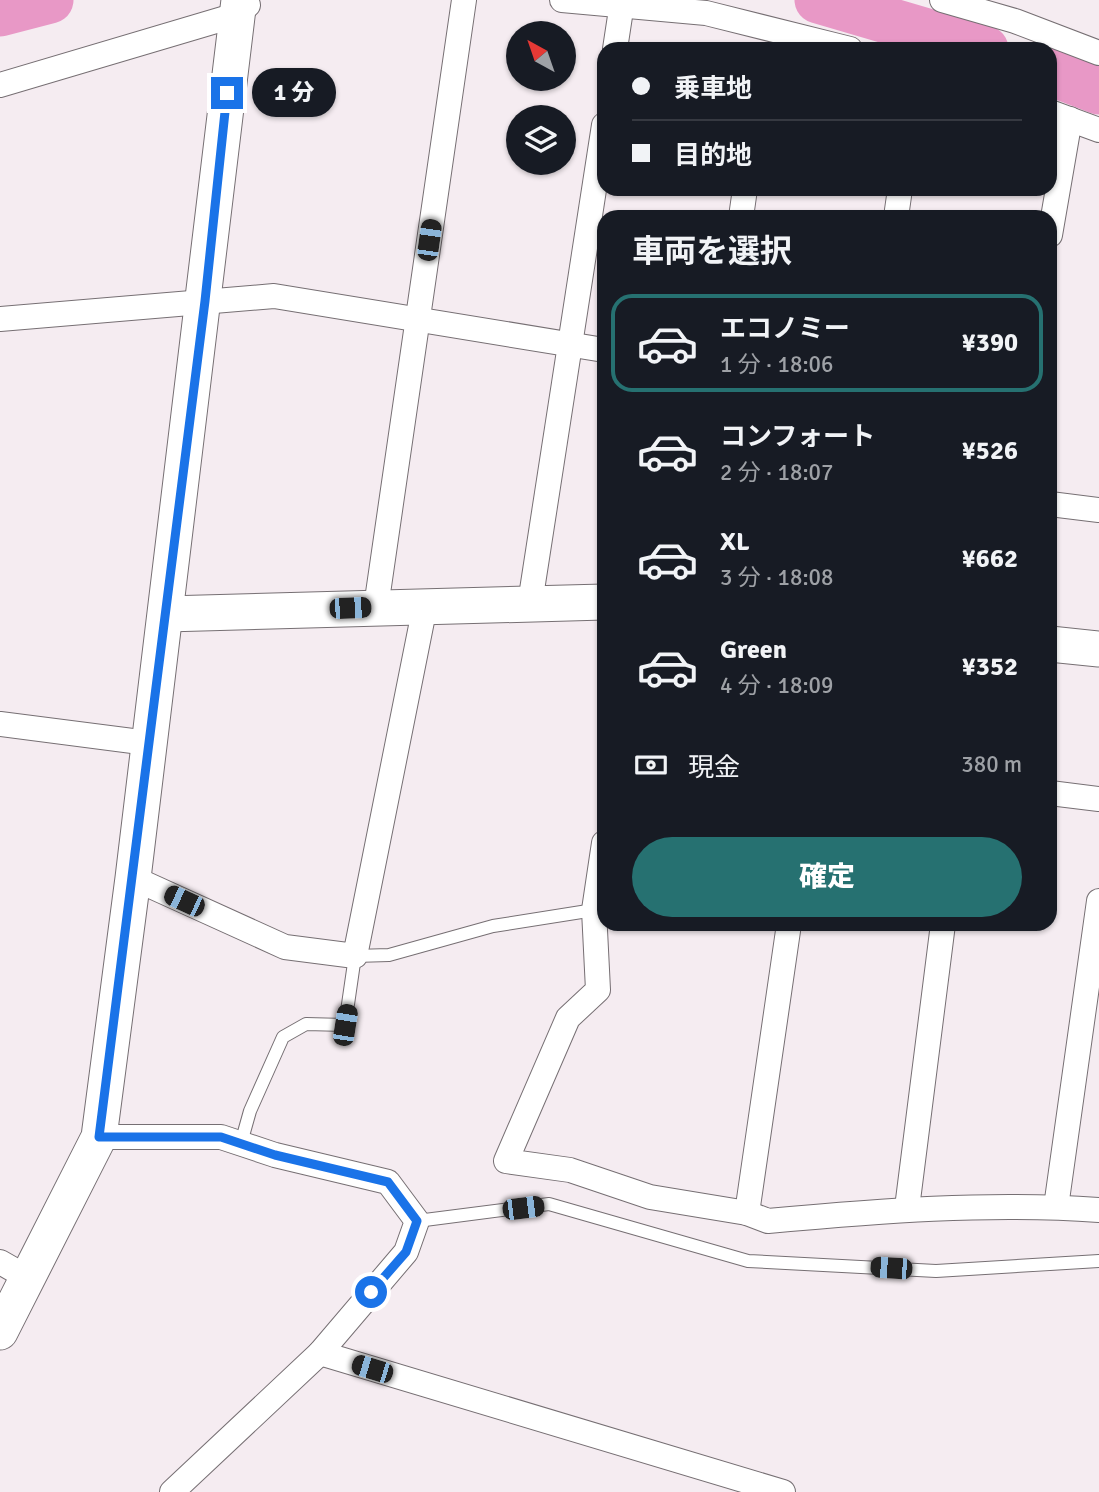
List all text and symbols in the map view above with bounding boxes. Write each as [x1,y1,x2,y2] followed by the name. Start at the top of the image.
[506,21,576,91] north arrow
[506,21,576,175] map controls
[252,68,336,118] callout: 1 分
[674,73,752,105] text: 乗車地
[211,77,243,109] route end
[274,78,314,107] text: 1 分
[506,105,576,175] button: layers
[674,140,752,172] text: 目的地
[416,218,443,262] car
[632,232,792,271] text: 車両を選択
[636,312,699,375] icon: car
[720,313,850,345] text: エコノミー
[962,327,1018,359] text: ¥390
[720,350,833,379] text: 1 分 · 18:06
[636,420,699,483] icon: car
[720,421,875,453] text: コンフォート
[962,435,1018,467] text: ¥526
[720,458,833,487] text: 2 分 · 18:07
[720,526,750,558] text: XL
[636,528,699,591] icon: car
[962,543,1018,575] text: ¥662
[720,563,833,592] text: 3 分 · 18:08
[329,597,372,619] car
[720,634,787,666] text: Green
[636,636,699,699] icon: car
[962,651,1018,683] text: ¥352
[720,671,833,700] text: 4 分 · 18:09
[632,746,670,784] icon: cash
[961,750,1022,779] text: 380 m
[688,752,740,784] text: 現金
[632,837,1022,917] button: 確定
[161,883,208,919] car
[332,1003,359,1047] car
[501,1195,546,1221] car
[870,1256,913,1280] car
[355,1276,387,1308] route start
[349,1353,396,1385] car

